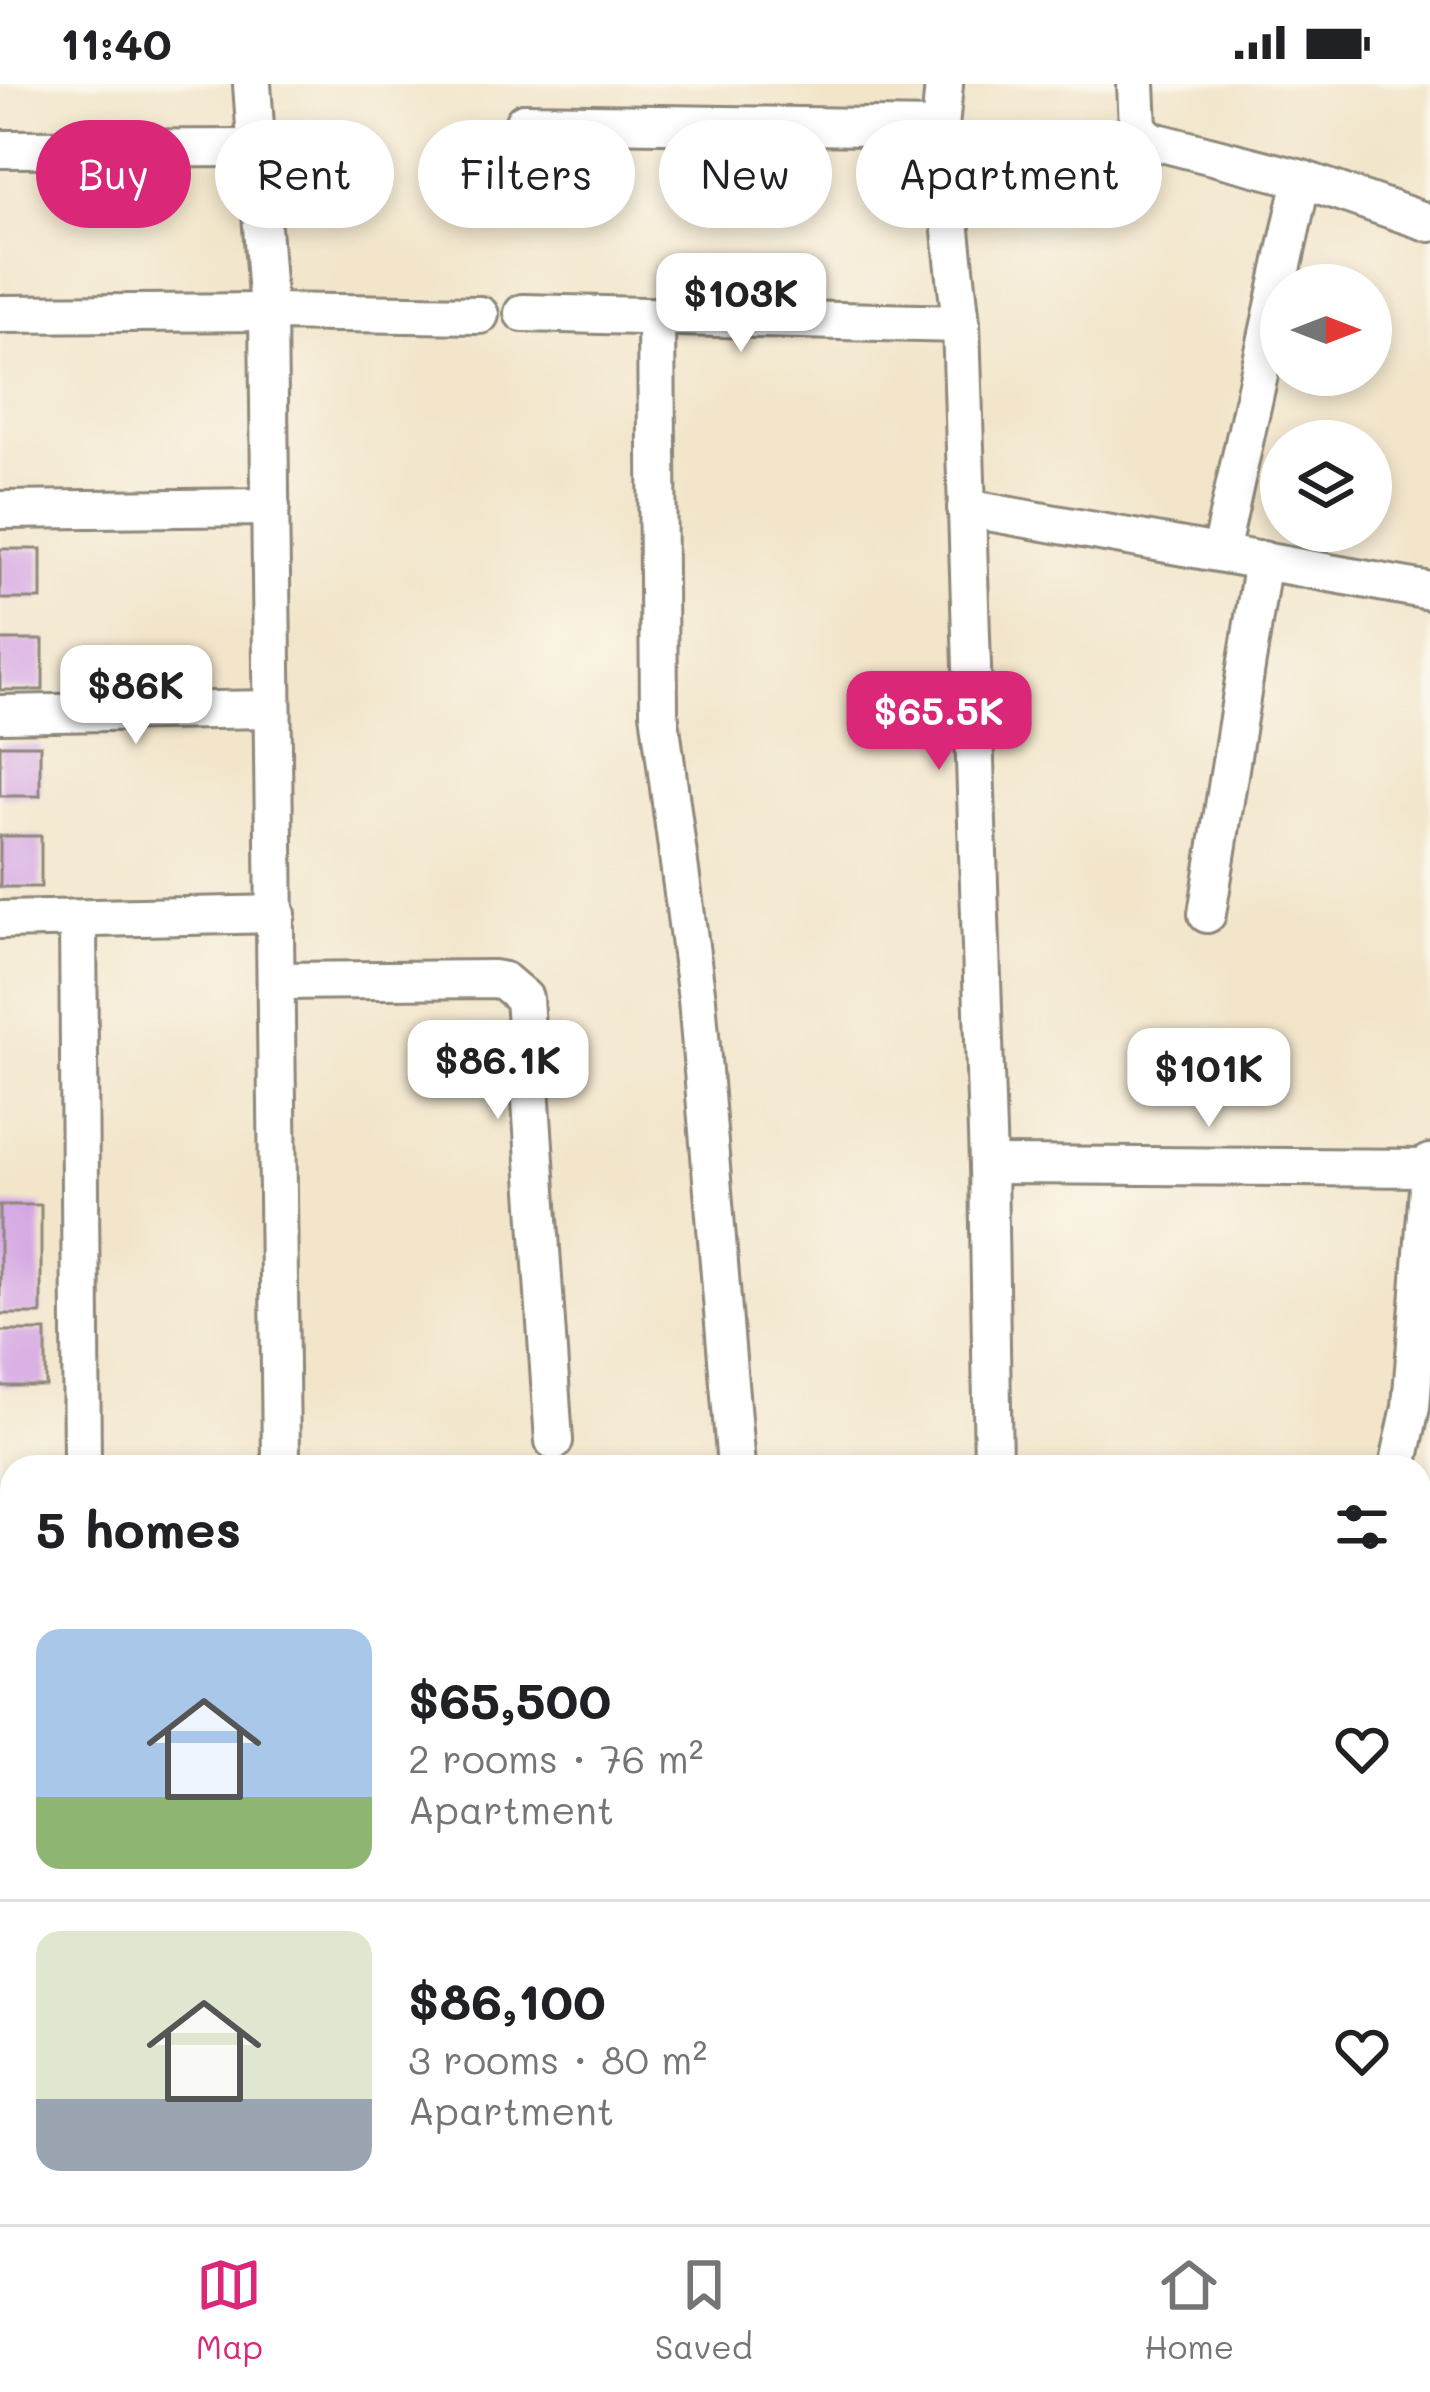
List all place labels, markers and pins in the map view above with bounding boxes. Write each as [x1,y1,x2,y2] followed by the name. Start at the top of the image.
[657,253,825,355] pin: $103K
[65,645,207,747] pin: $86K
[841,671,1037,773] pin: $65.5K
[400,1020,596,1122] pin: $86.1K
[1125,1028,1293,1130] pin: $101K

